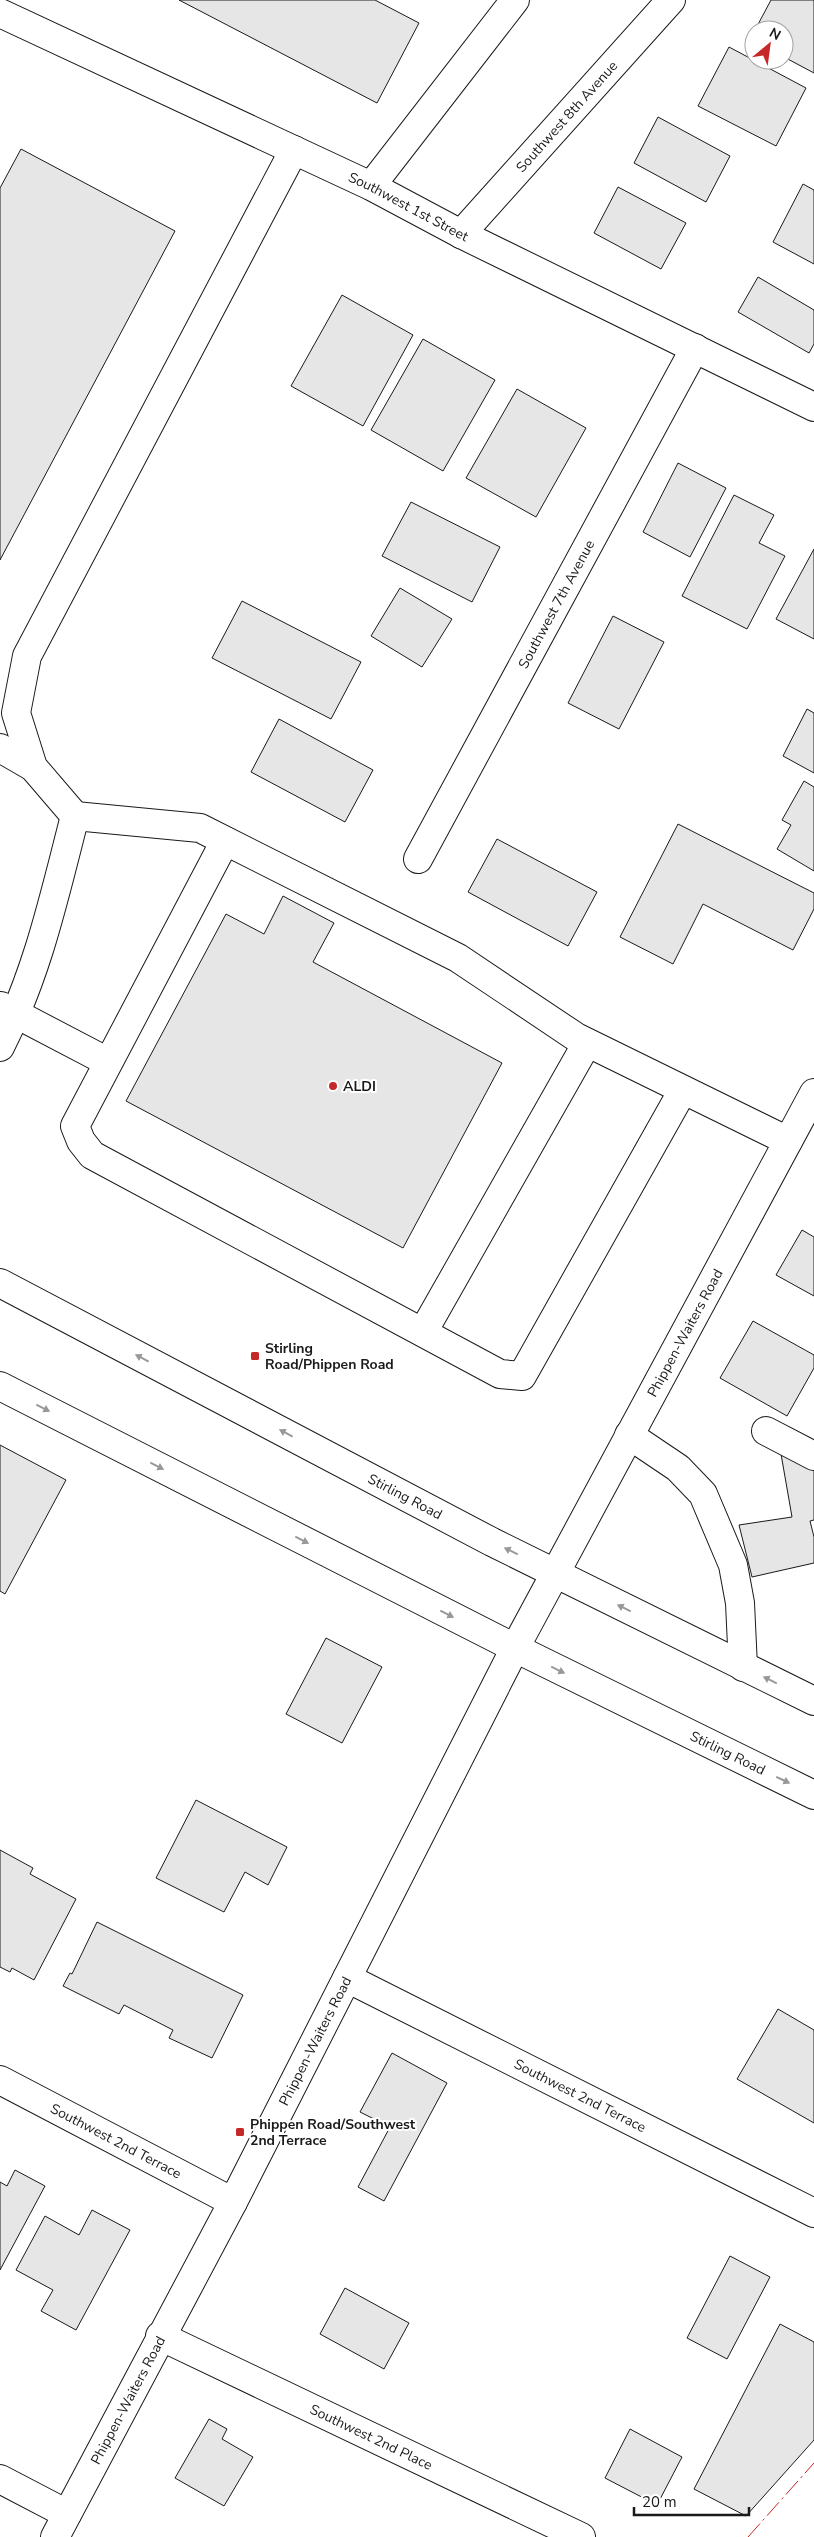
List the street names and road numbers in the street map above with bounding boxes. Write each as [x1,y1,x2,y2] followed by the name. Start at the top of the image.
[512,57,622,177] street label: Southwest 8th Avenue
[345,168,472,246] street label: Southwest 1st Street
[514,536,599,672] street label: Southwest 7th Avenue
[643,1266,727,1400] street label: Phippen-Waiters Road
[365,1469,446,1524] street label: Stirling Road
[687,1727,768,1780] street label: Stirling Road
[275,1973,356,2109] street label: Phippen-Waiters Road
[511,2055,649,2137] street label: Southwest 2nd Terrace
[47,2099,185,2183] street label: Southwest 2nd Terrace
[86,2333,170,2468] street label: Phippen-Waiters Road
[306,2400,435,2475] street label: Southwest 2nd Place

